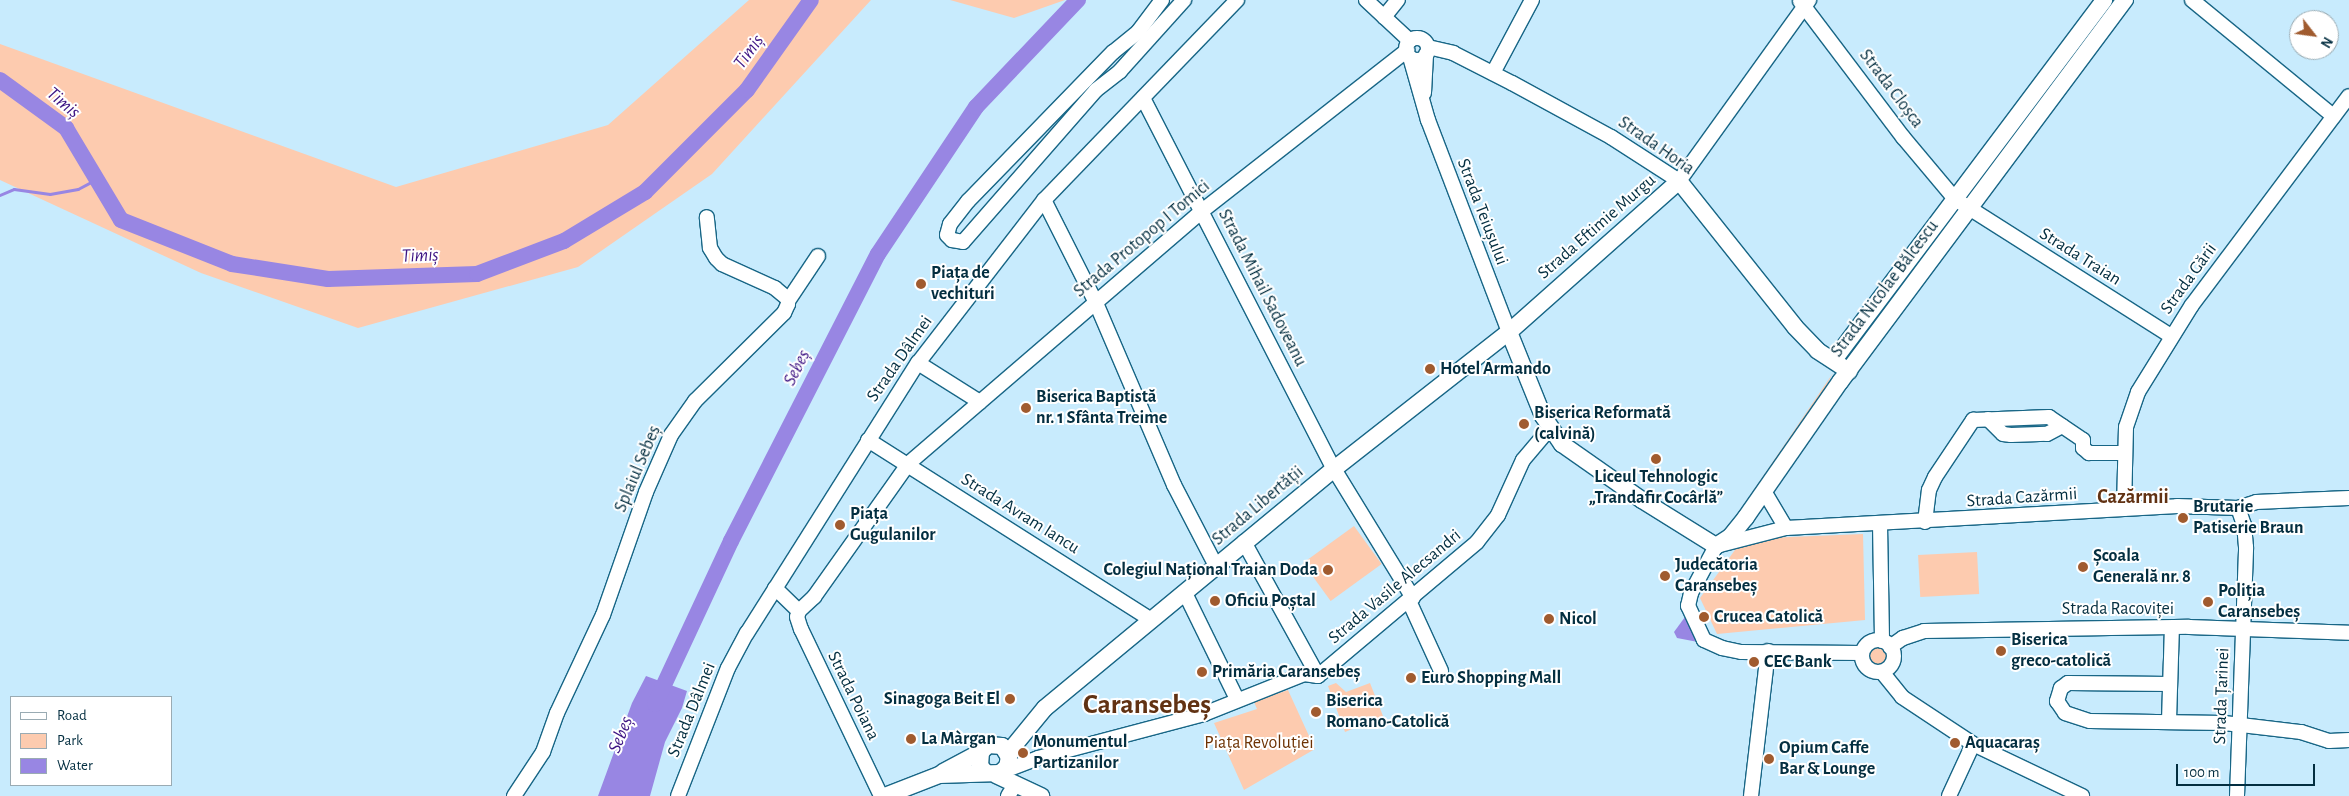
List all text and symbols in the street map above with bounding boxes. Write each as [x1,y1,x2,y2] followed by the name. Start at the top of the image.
[2289,10,2339,60] north arrow
[729,30,769,74] water label: Timiș
[2318,34,2335,50] text: N
[1854,45,1928,133] street label: Strada Cloșca
[42,82,84,124] water label: Timiș
[1614,112,1698,180] street label: Strada Horia
[1452,156,1512,268] street label: Strada Teiușului
[1534,170,1660,284] street label: Strada Eftimie Murgu
[1070,176,1214,302] street label: Strada Protopop I Tomici
[1213,206,1311,370] street label: Strada Mihail Sadoveanu
[1827,216,1943,362] street label: Strada Nicolae Bălcescu
[2035,223,2125,291] street label: Strada Traian
[2156,239,2222,319] street label: Strada Gării
[401,244,439,268] water label: Timiș
[931,263,995,306] place label: Piața de vechituri
[915,278,927,290] marker: Piața de vechituri
[862,312,938,406] street label: Strada Dâlmei
[778,346,816,390] water label: Sebeș
[1440,358,1551,380] place label: Hotel Armando
[1424,363,1436,375] marker: Hotel Armando
[1036,387,1167,429] place label: Biserica Baptistă nr. 1 Sfânta Treime
[1020,402,1032,414] marker: Biserica Baptistă nr. 1 Sfânta Treime
[1534,403,1671,446] place label: Biserica Reformată (calvină)
[1518,418,1530,430] marker: Biserica Reformată (calvină)
[610,422,666,516] street label: Splaiul Sebeș
[1650,453,1662,465] marker: Liceul Tehnologic „Trandafir Cocârlă”
[1208,462,1308,550] street label: Strada Libertății
[1589,467,1723,509] place label: Liceul Tehnologic „Trandafir Cocârlă”
[957,469,1083,559] street label: Strada Avram Iancu
[1966,483,2078,513] street label: Strada Cazărmii
[2097,485,2169,509] district label: Cazărmii
[2193,497,2303,540] place label: Brutarie Patiserie Braun
[850,504,936,546] place label: Piața Gugulanilor
[2177,512,2189,524] marker: Brutarie Patiserie Braun
[834,519,846,531] marker: Piața Gugulanilor
[1324,525,1466,649] street label: Strada Vasile Alecsandri
[2093,546,2191,588] place label: Școala Generală nr. 8
[1675,555,1758,598] place label: Judecătoria Caransebeș
[1103,559,1318,581] place label: Colegiul Național Traian Doda
[2077,561,2089,573] marker: Școala Generală nr. 8
[1322,564,1334,576] marker: Colegiul Național Traian Doda
[1659,570,1671,582] marker: Judecătoria Caransebeș
[2218,581,2300,624] place label: Poliția Caransebeș
[1225,590,1316,612] place label: Oficiu Poștal
[1209,595,1221,607] marker: Oficiu Poștal
[2202,596,2214,608] marker: Poliția Caransebeș
[2062,598,2174,620] street label: Strada Racoviței
[1714,606,1823,628] place label: Crucea Catolică
[1559,608,1597,630] place label: Nicol
[1698,611,1710,623] marker: Crucea Catolică
[1543,613,1555,625] marker: Nicol
[2011,630,2111,672] place label: Biserica greco-catolică
[1995,645,2007,657] marker: Biserica greco-catolică
[2210,647,2234,745] street label: Strada Țarinei
[822,648,884,744] street label: Strada Poiana
[1764,651,1832,673] place label: CEC Bank
[1748,656,1760,668] marker: CEC Bank
[663,659,721,761] street label: Strada Dâlmei
[1212,661,1360,683] place label: Primăria Caransebeș
[1196,666,1208,678] marker: Primăria Caransebeș
[1421,667,1561,689] place label: Euro Shopping Mall
[1405,672,1417,684] marker: Euro Shopping Mall
[884,688,1000,710] place label: Sinagoga Beit El
[1083,688,1211,722] district label: Caransebeș
[1326,691,1449,734] place label: Biserica Romano-Catolică
[1004,693,1016,705] marker: Sinagoga Beit El
[10,696,172,786] legend
[1310,706,1322,718] marker: Biserica Romano-Catolică
[57,708,87,723] text: Road
[604,714,638,756] water label: Sebeș
[921,728,996,750] place label: La Màrgan
[1033,732,1127,774] place label: Monumentul Partizanilor
[1204,732,1314,754] park label: Piața Revoluției
[1965,732,2040,754] place label: Aquacaraș
[57,733,83,748] text: Park
[905,733,917,745] marker: La Màrgan
[1949,737,1961,749] marker: Aquacaraș
[1779,738,1875,781] place label: Opium Caffe Bar & Lounge
[1017,747,1029,759] marker: Monumentul Partizanilor
[1763,753,1775,765] marker: Opium Caffe Bar & Lounge
[2179,754,2318,786] scale bar
[57,758,93,773] text: Water
[2184,765,2219,780] text: 100 m

